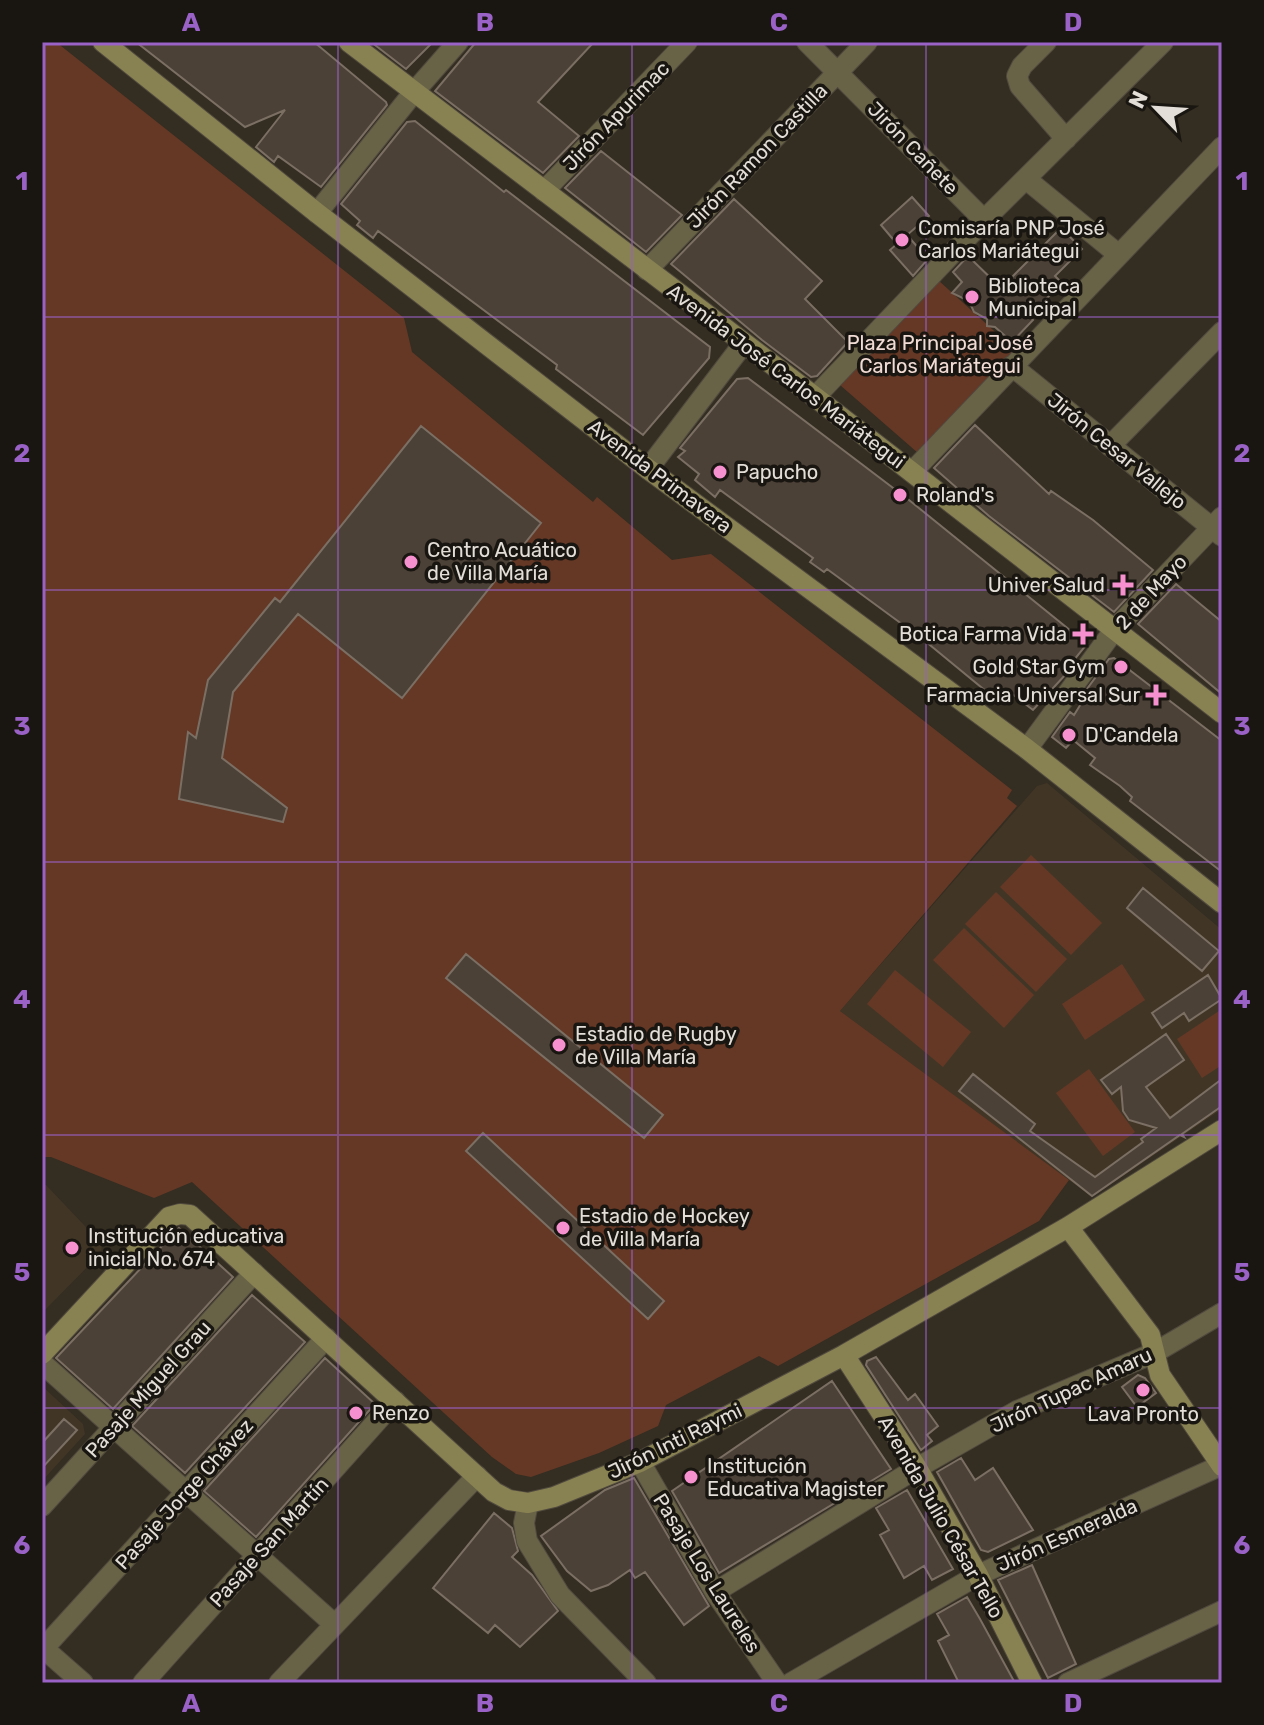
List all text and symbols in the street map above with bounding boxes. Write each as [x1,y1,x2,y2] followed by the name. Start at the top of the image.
[182,7,201,38] text: A
[476,7,494,38] text: B
[770,7,788,38] text: C
[1064,7,1082,38] text: D
[558,56,674,176] street label: Jirón Apurimac
[1116,68,1196,148] north arrow
[682,79,832,233] street label: Jirón Ramon Castilla
[1123,87,1154,113] text: N
[863,96,963,200] street label: Jirón Cañete
[16,166,28,197] text: 1
[1236,166,1248,197] text: 1
[918,216,1105,263] place label: Comisaría PNP José Carlos Mariátegui
[893,231,911,249] marker: Comisaría PNP José Carlos Mariátegui
[988,274,1080,321] place label: Biblioteca Municipal
[662,279,910,473] street label: Avenida José Carlos Mariátegui
[963,288,981,306] marker: Biblioteca Municipal
[847,331,1033,378] park label: Plaza Principal José Carlos Mariátegui
[1043,388,1191,514] street label: Jirón Cesar Vallejo
[583,414,737,538] street label: Avenida Primavera
[14,438,30,469] text: 2
[1234,438,1250,469] text: 2
[736,460,818,484] place label: Papucho
[711,463,729,481] marker: Papucho
[916,483,995,507] place label: Roland's
[891,486,909,504] marker: Roland's
[427,538,577,585] place label: Centro Acuático de Villa María
[1110,550,1192,634] street label: 2 de Mayo
[402,553,420,571] marker: Centro Acuático de Villa María
[988,573,1105,597] place label: Univer Salud
[1112,574,1134,596] marker: Univer Salud
[899,622,1067,646] place label: Botica Farma Vida
[1074,625,1092,643] marker: Botica Farma Vida
[972,655,1105,679] place label: Gold Star Gym
[1112,658,1130,676] marker: Gold Star Gym
[926,683,1140,707] place label: Farmacia Universal Sur
[1147,686,1165,704] marker: Farmacia Universal Sur
[13,711,31,742] text: 3
[1233,711,1251,742] text: 3
[1085,723,1179,747] place label: D'Candela
[1060,726,1078,744] marker: D'Candela
[13,984,31,1015] text: 4
[1233,984,1251,1015] text: 4
[575,1022,737,1069] place label: Estadio de Rugby de Villa María
[550,1036,568,1054] marker: Estadio de Rugby de Villa María
[579,1204,750,1251] place label: Estadio de Hockey de Villa María
[554,1219,572,1237] marker: Estadio de Hockey de Villa María
[88,1224,284,1271] place label: Institución educativa inicial No. 674
[63,1239,81,1257] marker: Institución educativa inicial No. 674
[14,1257,30,1288] text: 5
[1234,1257,1250,1288] text: 5
[80,1316,216,1462] street label: Pasaje Miguel Grau
[987,1342,1155,1438] street label: Jirón Tupac Amaru
[1134,1381,1152,1399] marker: Lava Pronto
[604,1398,746,1484] street label: Jirón Inti Raymi
[372,1401,430,1425] place label: Renzo
[1087,1402,1199,1426] place label: Lava Pronto
[347,1404,365,1422] marker: Renzo
[873,1412,1009,1622] street label: Avenida Julio César Tello
[110,1414,258,1574] street label: Pasaje Jorge Chávez
[707,1454,885,1501] place label: Institución Educativa Magister
[682,1468,700,1486] marker: Institución Educativa Magister
[205,1472,333,1612] street label: Pasaje San Martín
[648,1489,766,1657] street label: Pasaje Los Laureles
[993,1493,1141,1577] street label: Jirón Esmeralda
[14,1530,31,1561] text: 6
[1234,1530,1251,1561] text: 6
[182,1688,201,1719] text: A
[476,1688,494,1719] text: B
[770,1688,788,1719] text: C
[1064,1688,1082,1719] text: D

